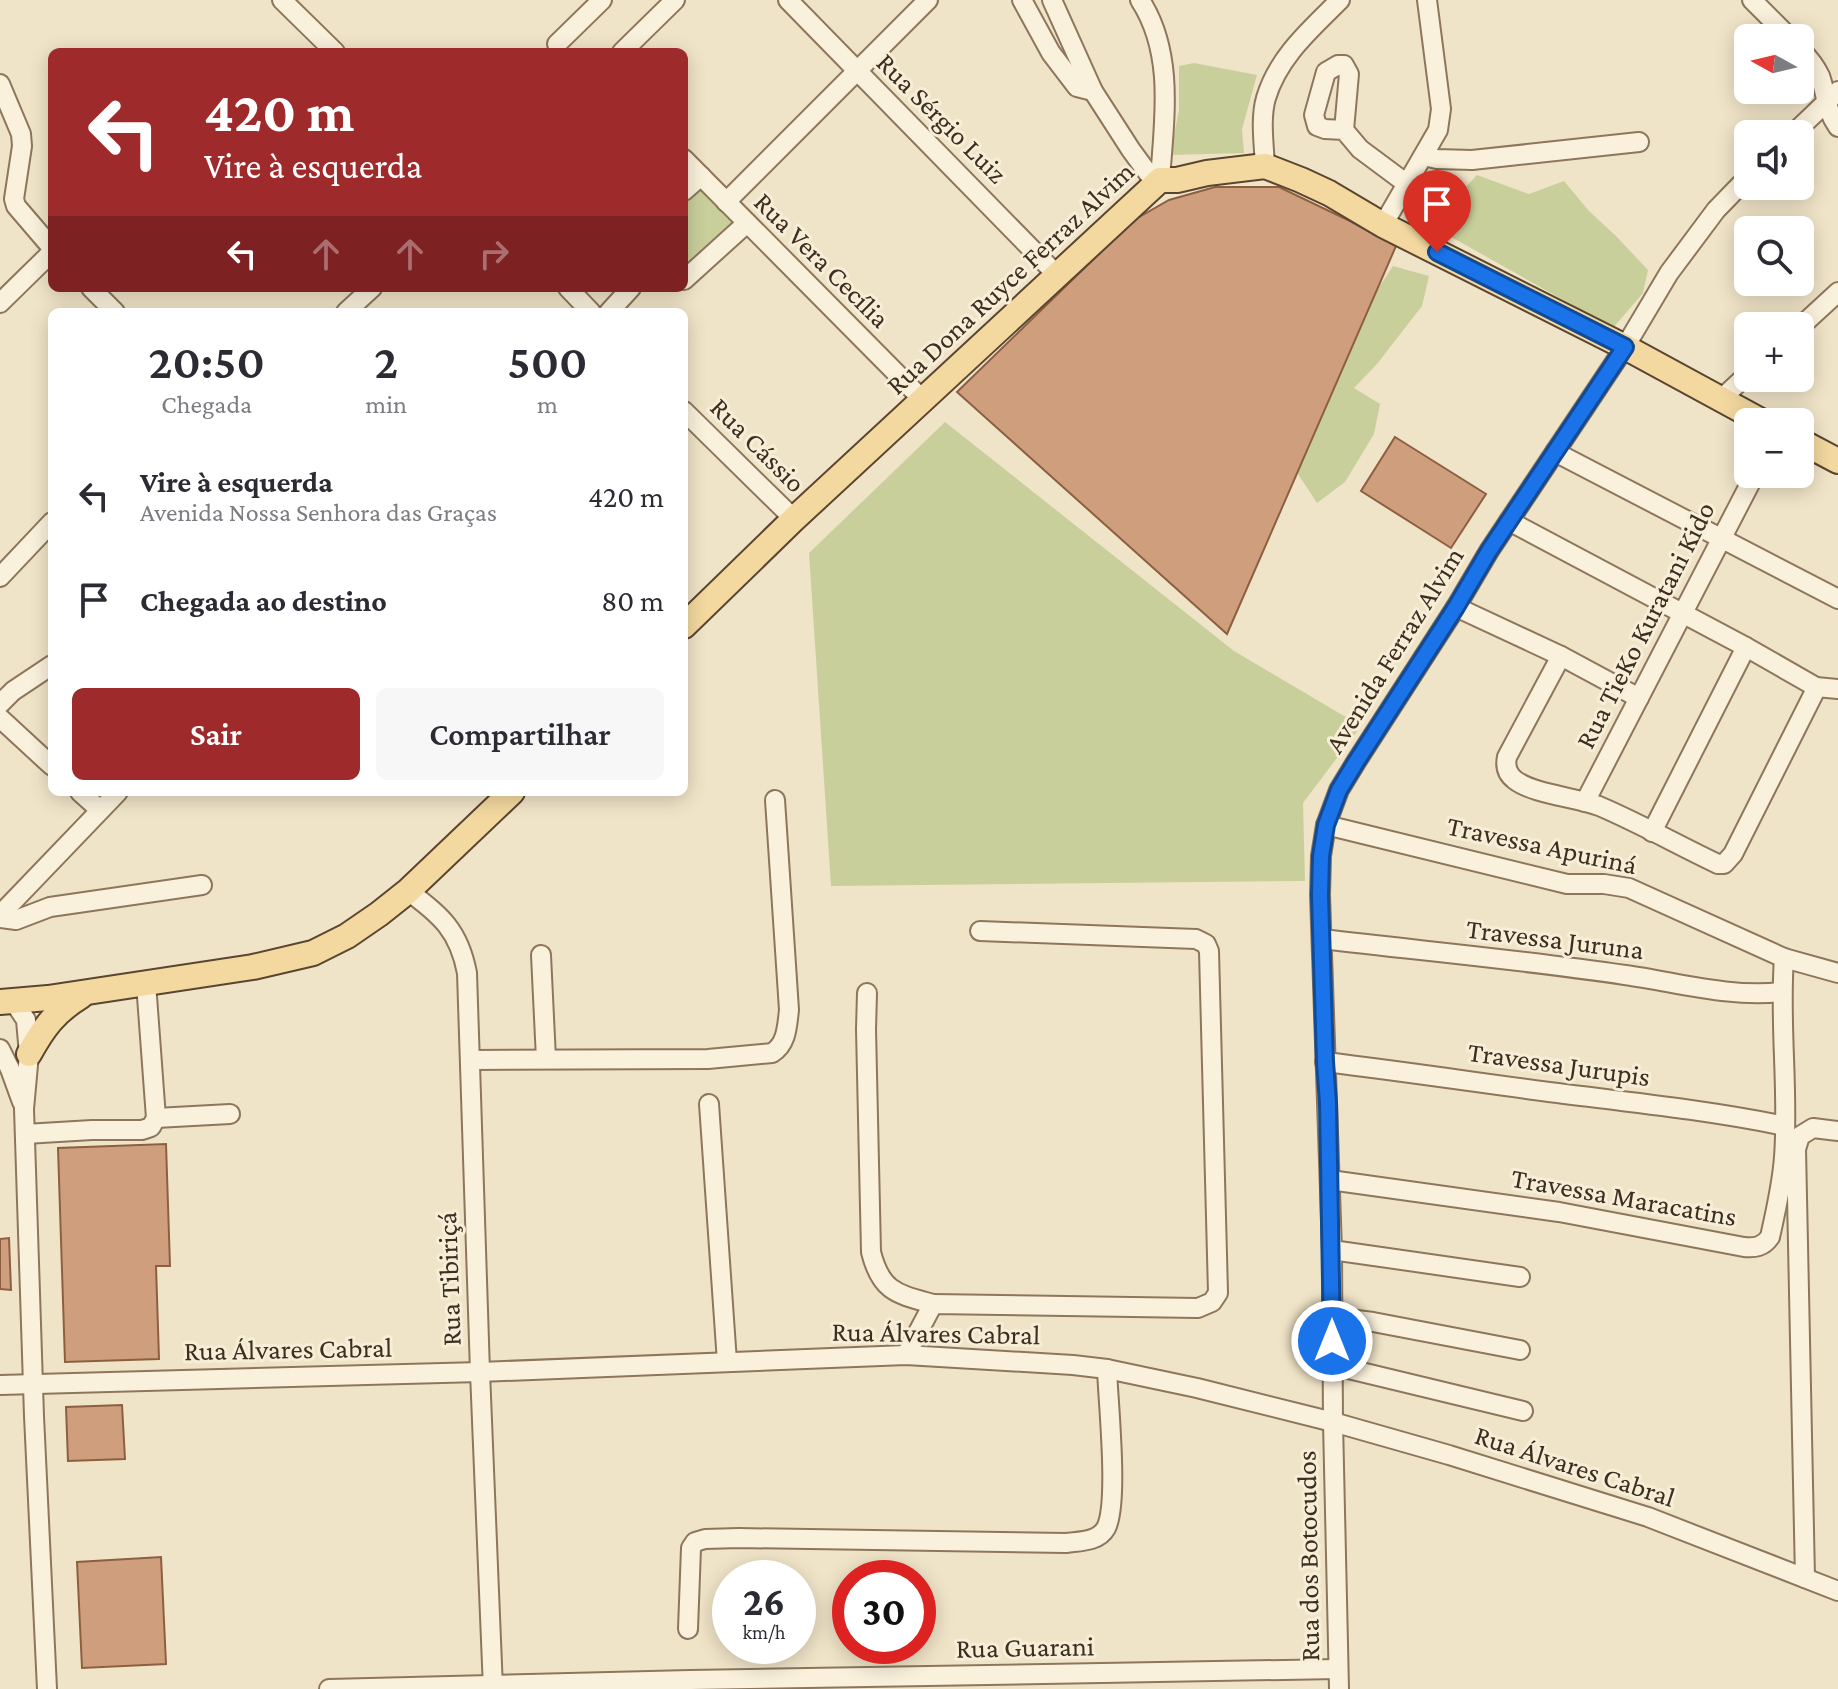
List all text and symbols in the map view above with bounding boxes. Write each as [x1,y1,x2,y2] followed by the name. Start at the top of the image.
[1734,24,1814,104] north arrow
[1734,24,1814,488] map controls
[871,47,1013,189] street label: Rua Sérgio Luiz
[72,80,176,184] icon: left
[204,81,354,143] text: 420 m
[1734,120,1814,200] button: sound
[204,146,422,186] text: Vire à esquerda
[880,155,1140,401] street label: Rua Dona Ruyce Ferraz Alvim
[1403,170,1471,252] pin
[1415,182,1459,226] icon: arrive
[748,186,896,334] street label: Rua Vera Cecília
[1734,216,1814,296] button: search
[220,232,264,276] icon: left
[304,232,348,276] icon: ahead
[388,232,432,276] icon: ahead
[472,232,516,276] icon: right
[1734,312,1814,392] button: +
[149,335,265,388] text: 20:50
[374,335,398,388] text: 2
[508,335,587,388] text: 500
[161,390,252,419] text: Chegada
[365,390,407,419] text: min
[537,390,558,419] text: m
[704,391,812,499] street label: Rua Cássio
[1734,408,1814,488] button: −
[140,465,333,498] text: Vire à esquerda
[72,474,116,518] icon: left
[588,480,664,513] text: 420 m
[1569,497,1721,753] street label: Rua TieKo Kuratani Kido
[140,498,497,527] text: Avenida Nossa Senhora das Graças
[1318,541,1470,759] street label: Avenida Ferraz Alvim
[72,578,116,622] icon: arrive
[140,584,387,617] text: Chegada ao destino
[601,584,664,617] text: 80 m
[72,688,360,780] button: Sair
[376,688,664,780] button: Compartilhar
[1444,810,1640,880] street label: Travessa Apuriná
[1464,913,1646,965] street label: Travessa Juruna
[1466,1036,1652,1092] street label: Travessa Jurupis
[1509,1162,1739,1232] street label: Travessa Maracatins
[431,1211,467,1347] street label: Rua Tibiriçá
[1290,1299,1374,1383] position arrow
[831,1316,1041,1350] street label: Rua Álvares Cabral
[183,1332,393,1366] street label: Rua Álvares Cabral
[1471,1419,1679,1513] street label: Rua Álvares Cabral
[1291,1450,1325,1662] street label: Rua dos Botocudos
[832,1560,936,1664] speed limit sign: 30
[743,1579,785,1624] text: 26
[742,1621,786,1643] text: km/h
[955,1630,1095,1664] street label: Rua Guarani

